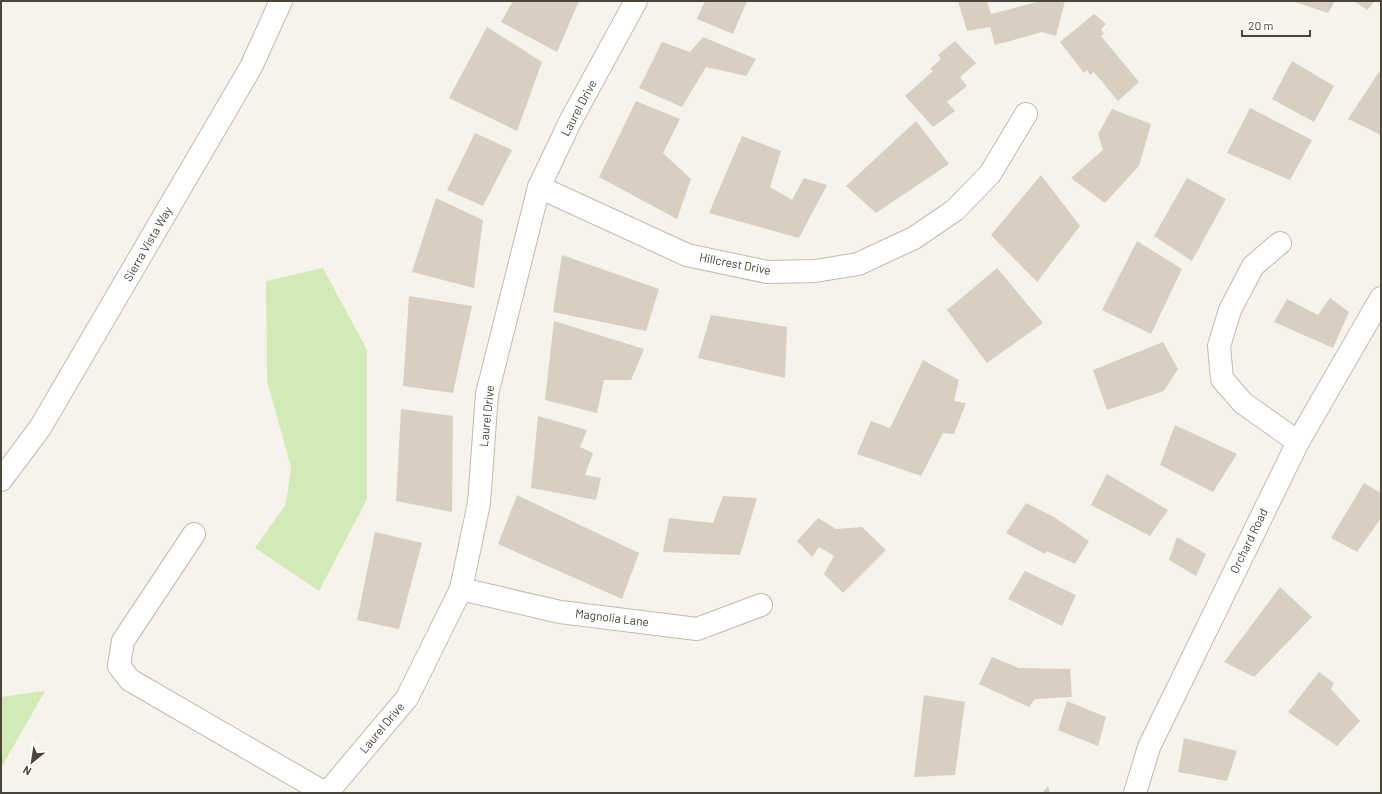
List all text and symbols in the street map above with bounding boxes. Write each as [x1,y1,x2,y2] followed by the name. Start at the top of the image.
[1242,12,1310,38] scale bar
[1248,18,1274,32] text: 20 m
[557,77,599,138] street label: Laurel Drive
[120,203,174,283] street label: Sierra Vista Way
[698,249,772,277] street label: Hillcrest Drive
[476,384,496,447] street label: Laurel Drive
[1226,506,1270,575] street label: Orchard Road
[574,606,650,628] street label: Magnolia Lane
[356,699,407,756] street label: Laurel Drive
[12,742,52,782] north arrow
[20,764,33,779] text: N

